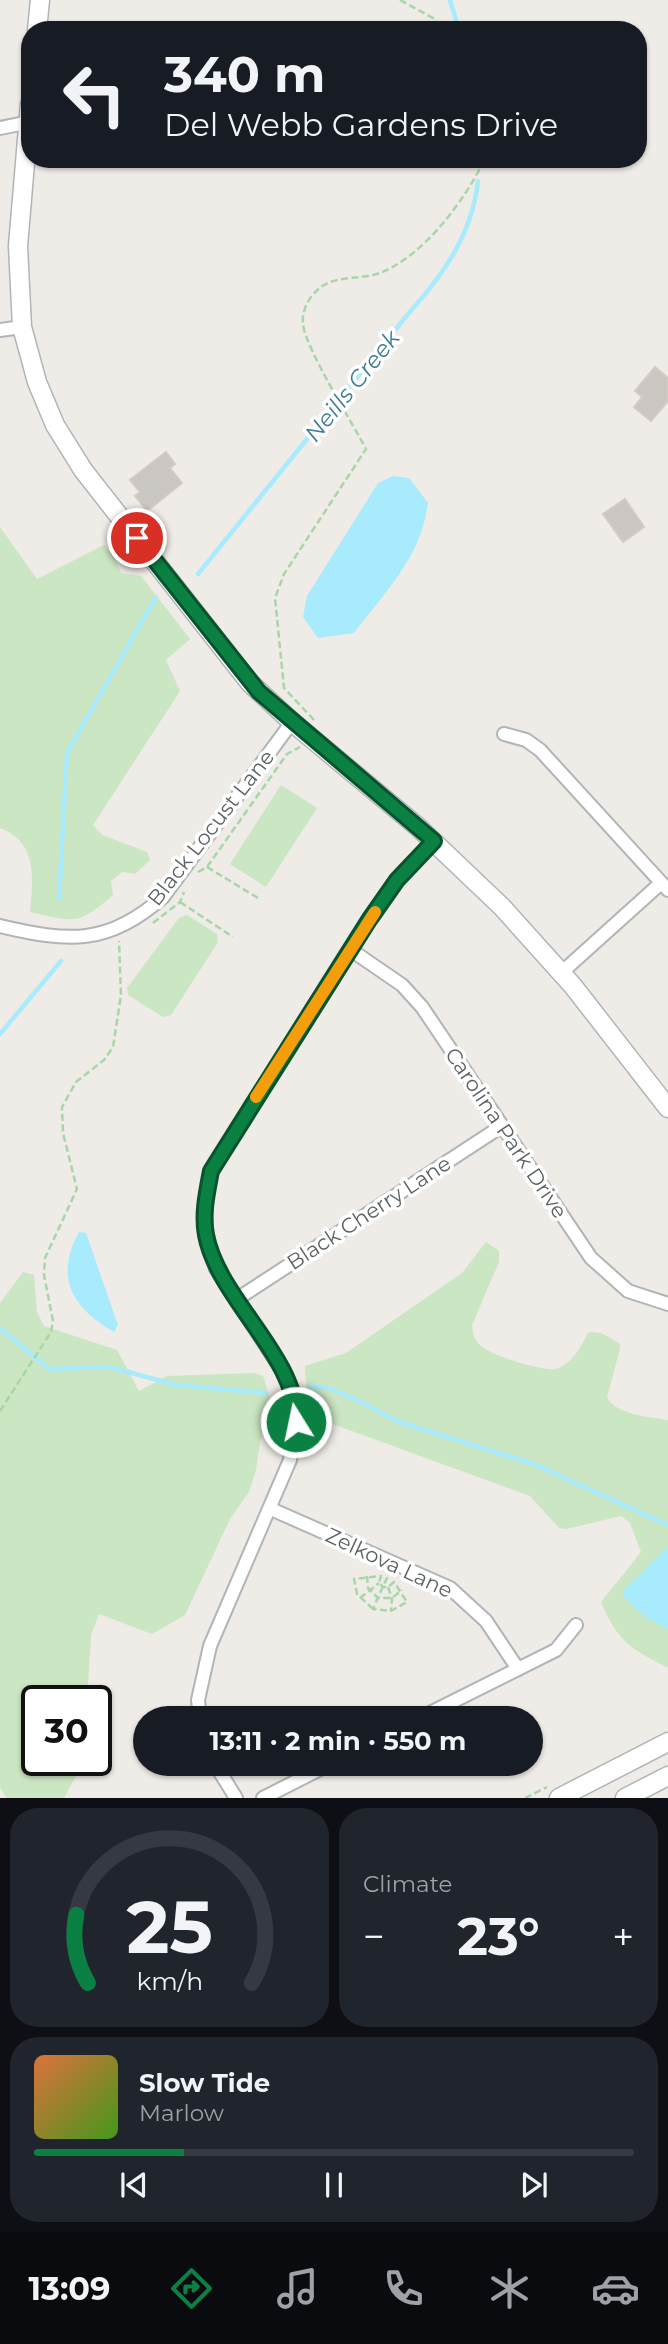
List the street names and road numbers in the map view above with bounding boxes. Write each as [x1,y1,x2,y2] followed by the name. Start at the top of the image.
[142,745,279,911] street label: Black Locust Lane
[440,1043,573,1223] street label: Carolina Park Drive
[282,1150,455,1275] street label: Black Cherry Lane
[322,1522,457,1603] street label: Zelkova Lane

